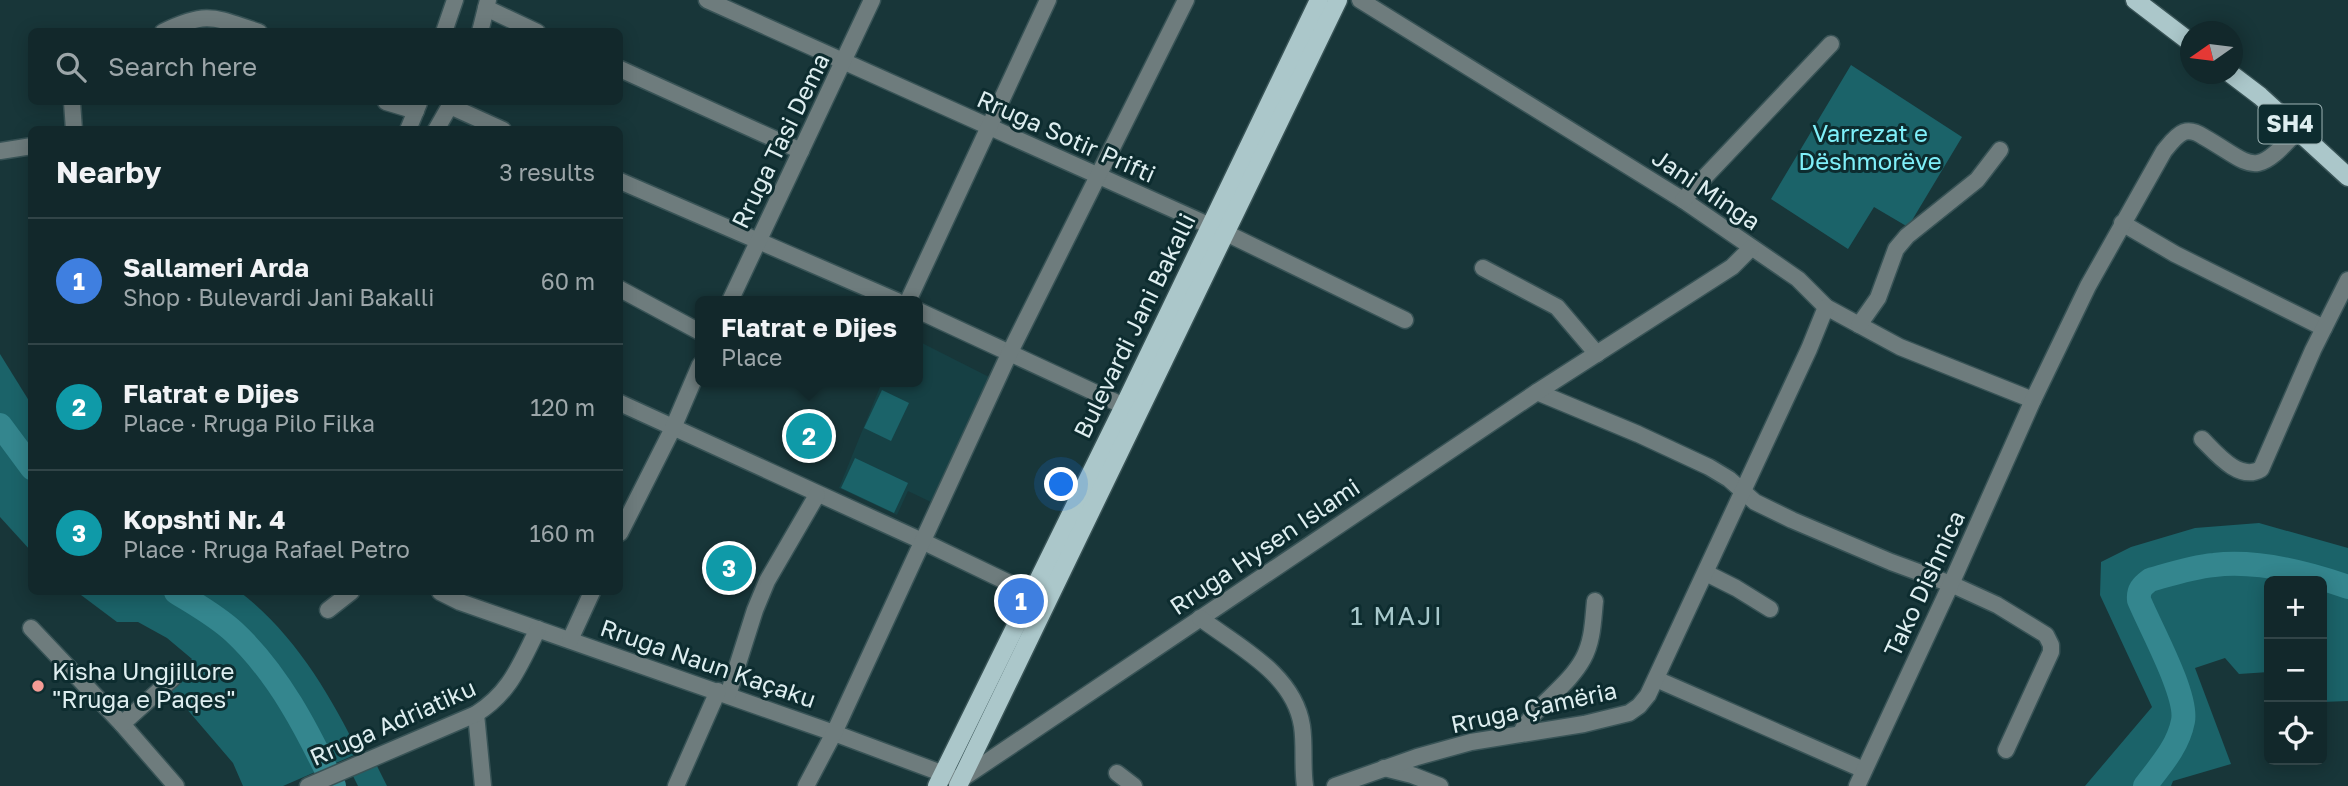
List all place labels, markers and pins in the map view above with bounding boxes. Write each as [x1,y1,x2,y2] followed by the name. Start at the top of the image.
[786,410,832,462] pin: 2
[706,542,752,594] pin: 3
[998,575,1044,627] pin: 1
[52,656,236,713] place label: Kisha Ungjillore "Rruga e Paqes"
[30,678,46,694] marker: Kisha Ungjillore "Rruga e Paqes"

